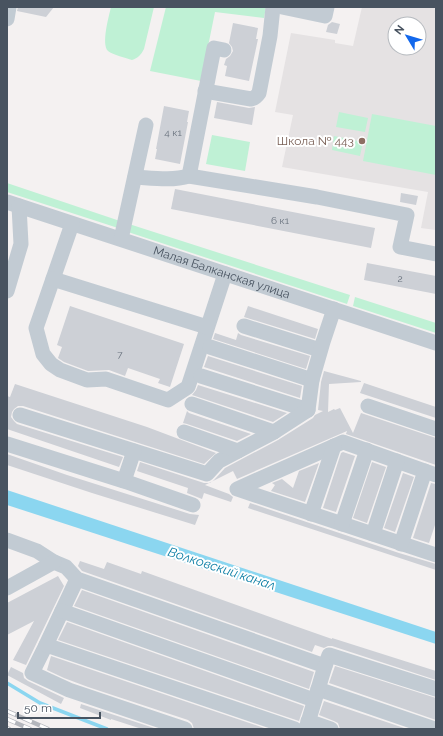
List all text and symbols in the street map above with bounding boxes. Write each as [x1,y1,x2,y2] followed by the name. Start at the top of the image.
[387,16,427,56] north arrow
[392,23,407,37] text: N
[164,127,182,138] house number: 4 к1
[277,134,354,148] place label: Школа № 443
[357,136,367,146] marker: Школа № 443
[271,215,290,226] house number: 6 к1
[152,244,292,302] street label: Малая Балканская улица
[397,273,403,284] house number: 2
[117,349,123,360] house number: 7
[166,544,278,593] water label: Волковский канал
[18,694,100,720] scale bar
[24,701,52,715] text: 50 m

